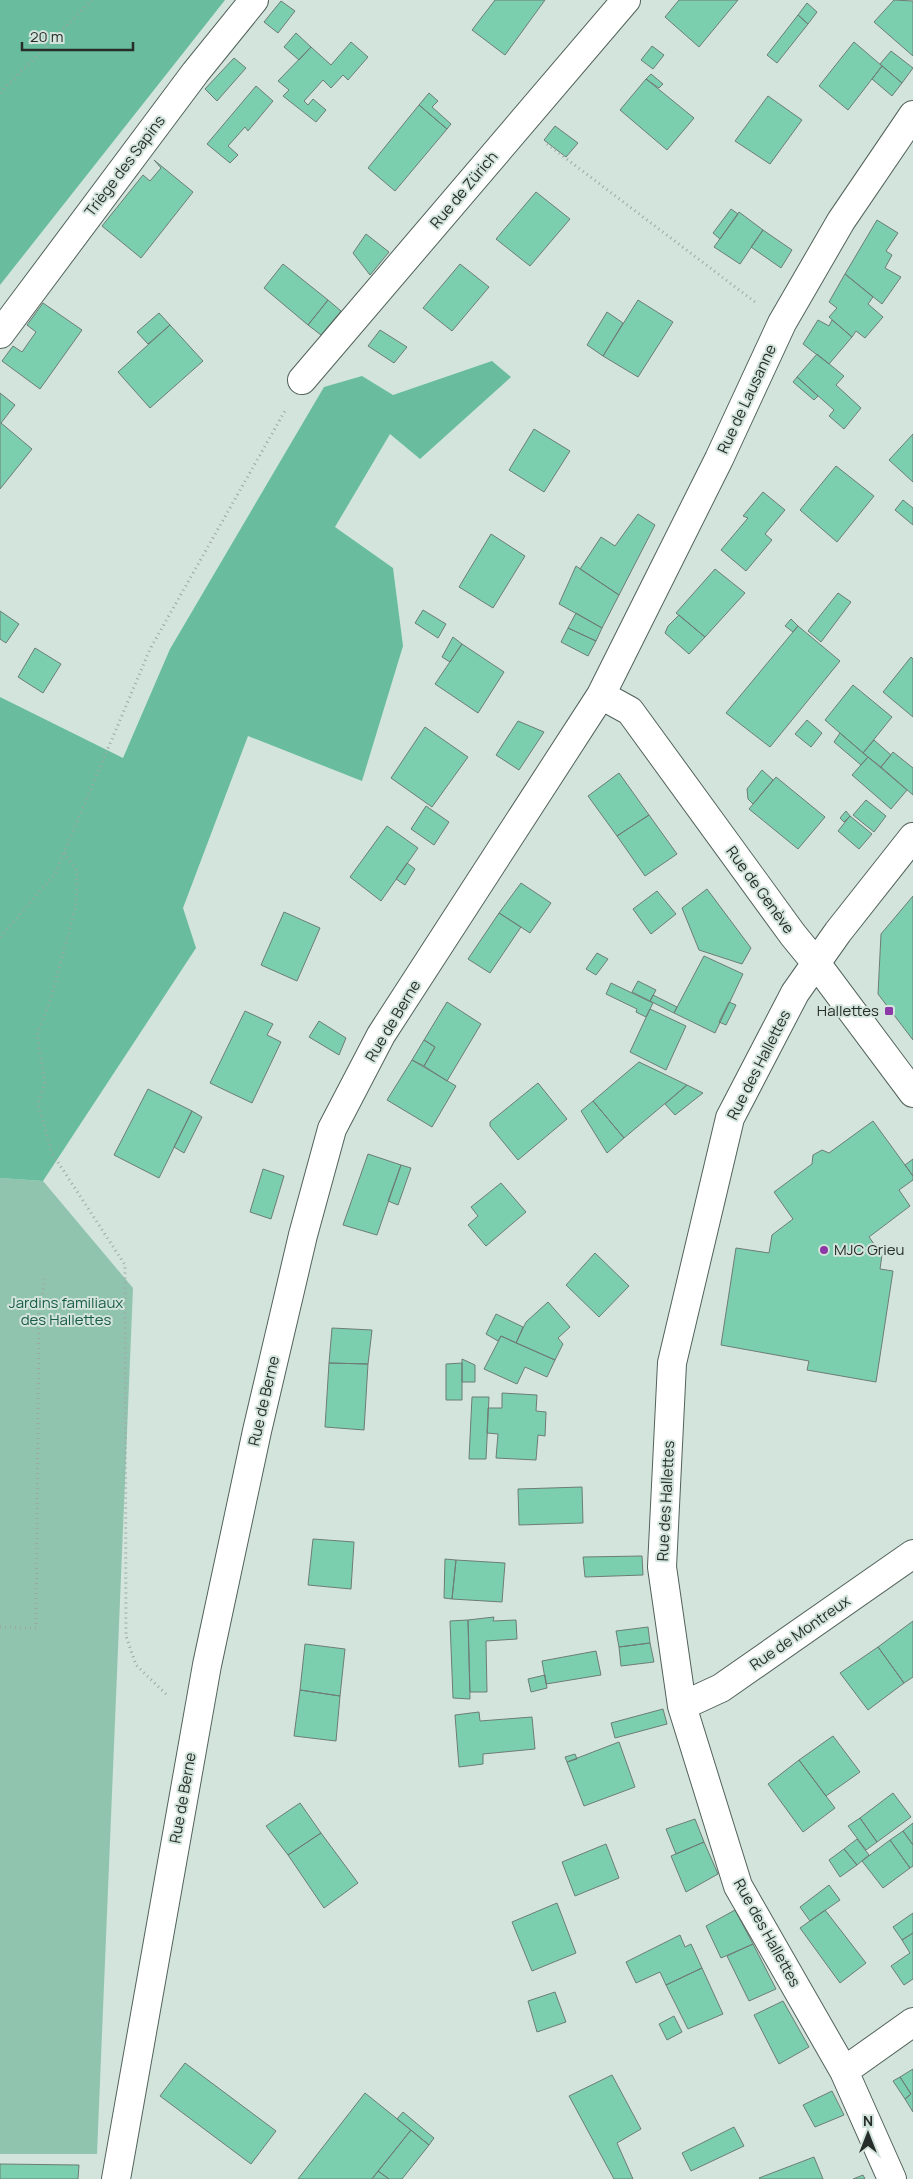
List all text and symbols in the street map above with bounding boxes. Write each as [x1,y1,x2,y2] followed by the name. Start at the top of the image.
[22,20,134,52] scale bar
[30,26,63,47] text: 20 m
[80,111,170,221] street label: Triège des Sapins
[425,146,502,233] street label: Rue de Zürich
[712,340,781,457] street label: Rue de Lausanne
[722,842,799,938] street label: Rue de Genève
[360,976,425,1065] street label: Rue de Berne
[817,1000,879,1021] place label: Hallettes
[883,1005,895,1017] marker: Hallettes
[722,1006,795,1123] street label: Rue des Hallettes
[834,1239,904,1260] place label: MJC Grieu
[818,1244,830,1256] marker: MJC Grieu
[9,1292,123,1330] park label: Jardins familiaux des Hallettes
[243,1354,284,1448] street label: Rue de Berne
[652,1440,679,1562] street label: Rue des Hallettes
[745,1590,854,1675] street label: Rue de Montreux
[164,1751,201,1845] street label: Rue de Berne
[729,1875,806,1991] street label: Rue des Hallettes
[843,2109,893,2159] north arrow
[863,2111,873,2130] text: N

